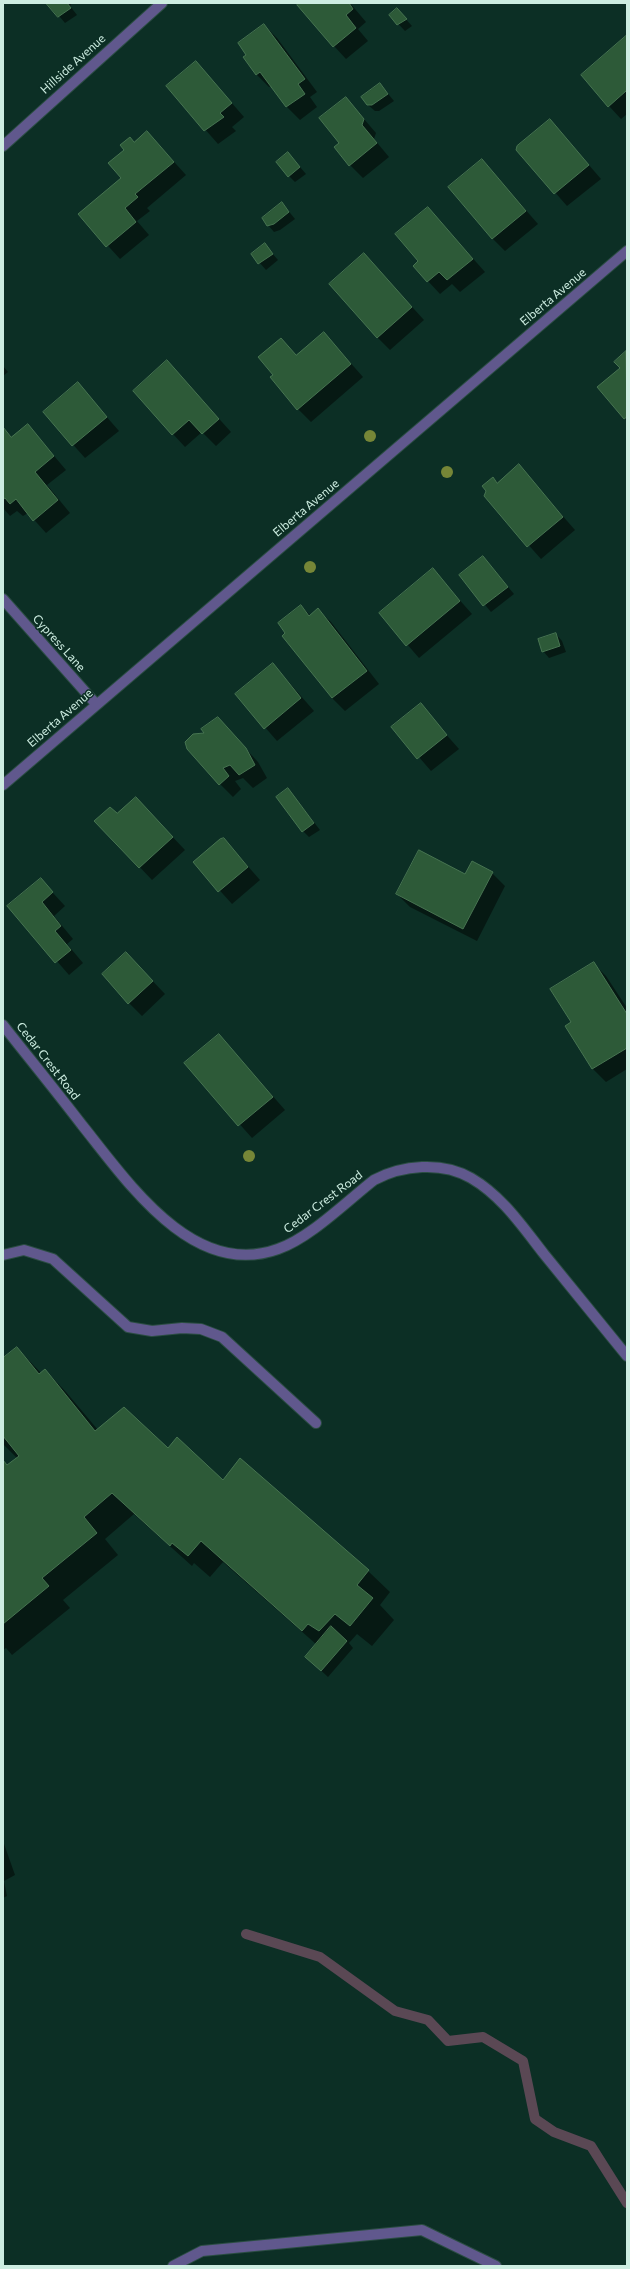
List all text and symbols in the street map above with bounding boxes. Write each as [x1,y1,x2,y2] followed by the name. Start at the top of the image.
[38,31,108,97] street label: Hillside Avenue
[517,265,589,329] street label: Elberta Avenue
[270,476,342,540] street label: Elberta Avenue
[30,612,88,674] street label: Cypress Lane
[24,686,96,750] street label: Elberta Avenue
[13,1019,83,1103] street label: Cedar Crest Road
[281,1168,365,1236] street label: Cedar Crest Road

